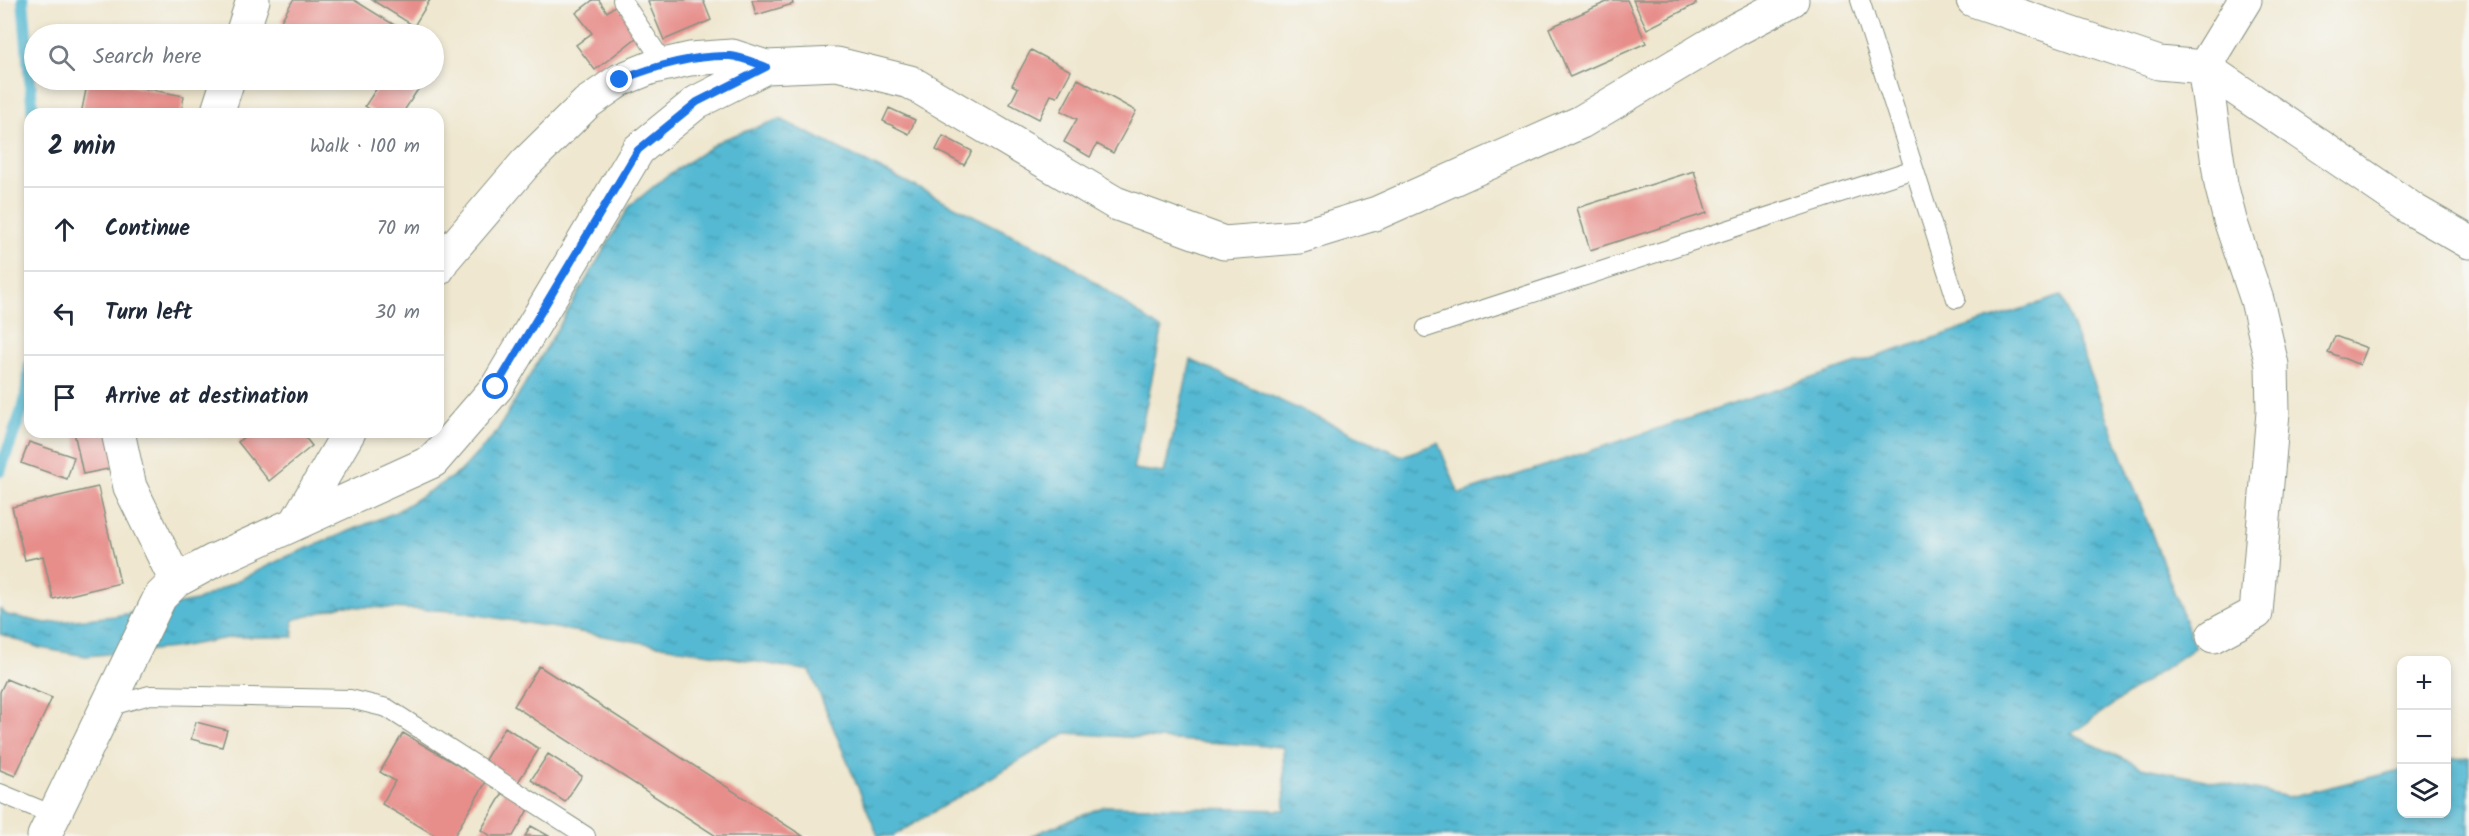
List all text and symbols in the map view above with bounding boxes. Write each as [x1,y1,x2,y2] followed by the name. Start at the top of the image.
[24,24,444,90] search box
[93,40,201,75] text: Search here
[45,41,78,74] icon: search
[606,66,632,92] route end
[48,126,116,168] text: 2 min
[310,131,420,163] text: Walk · 100 m
[105,212,190,247] text: Continue
[48,213,81,246] icon: ahead
[377,213,420,245] text: 70 m
[105,296,192,331] text: Turn left
[48,297,81,330] icon: left
[375,297,420,329] text: 30 m
[482,373,508,399] route start
[105,380,308,415] text: Arrive at destination
[48,381,81,414] icon: arrive
[2397,656,2451,818] map controls
[2397,656,2451,710] button: +
[2397,710,2451,764] button: −
[2397,764,2451,818] button: layers

